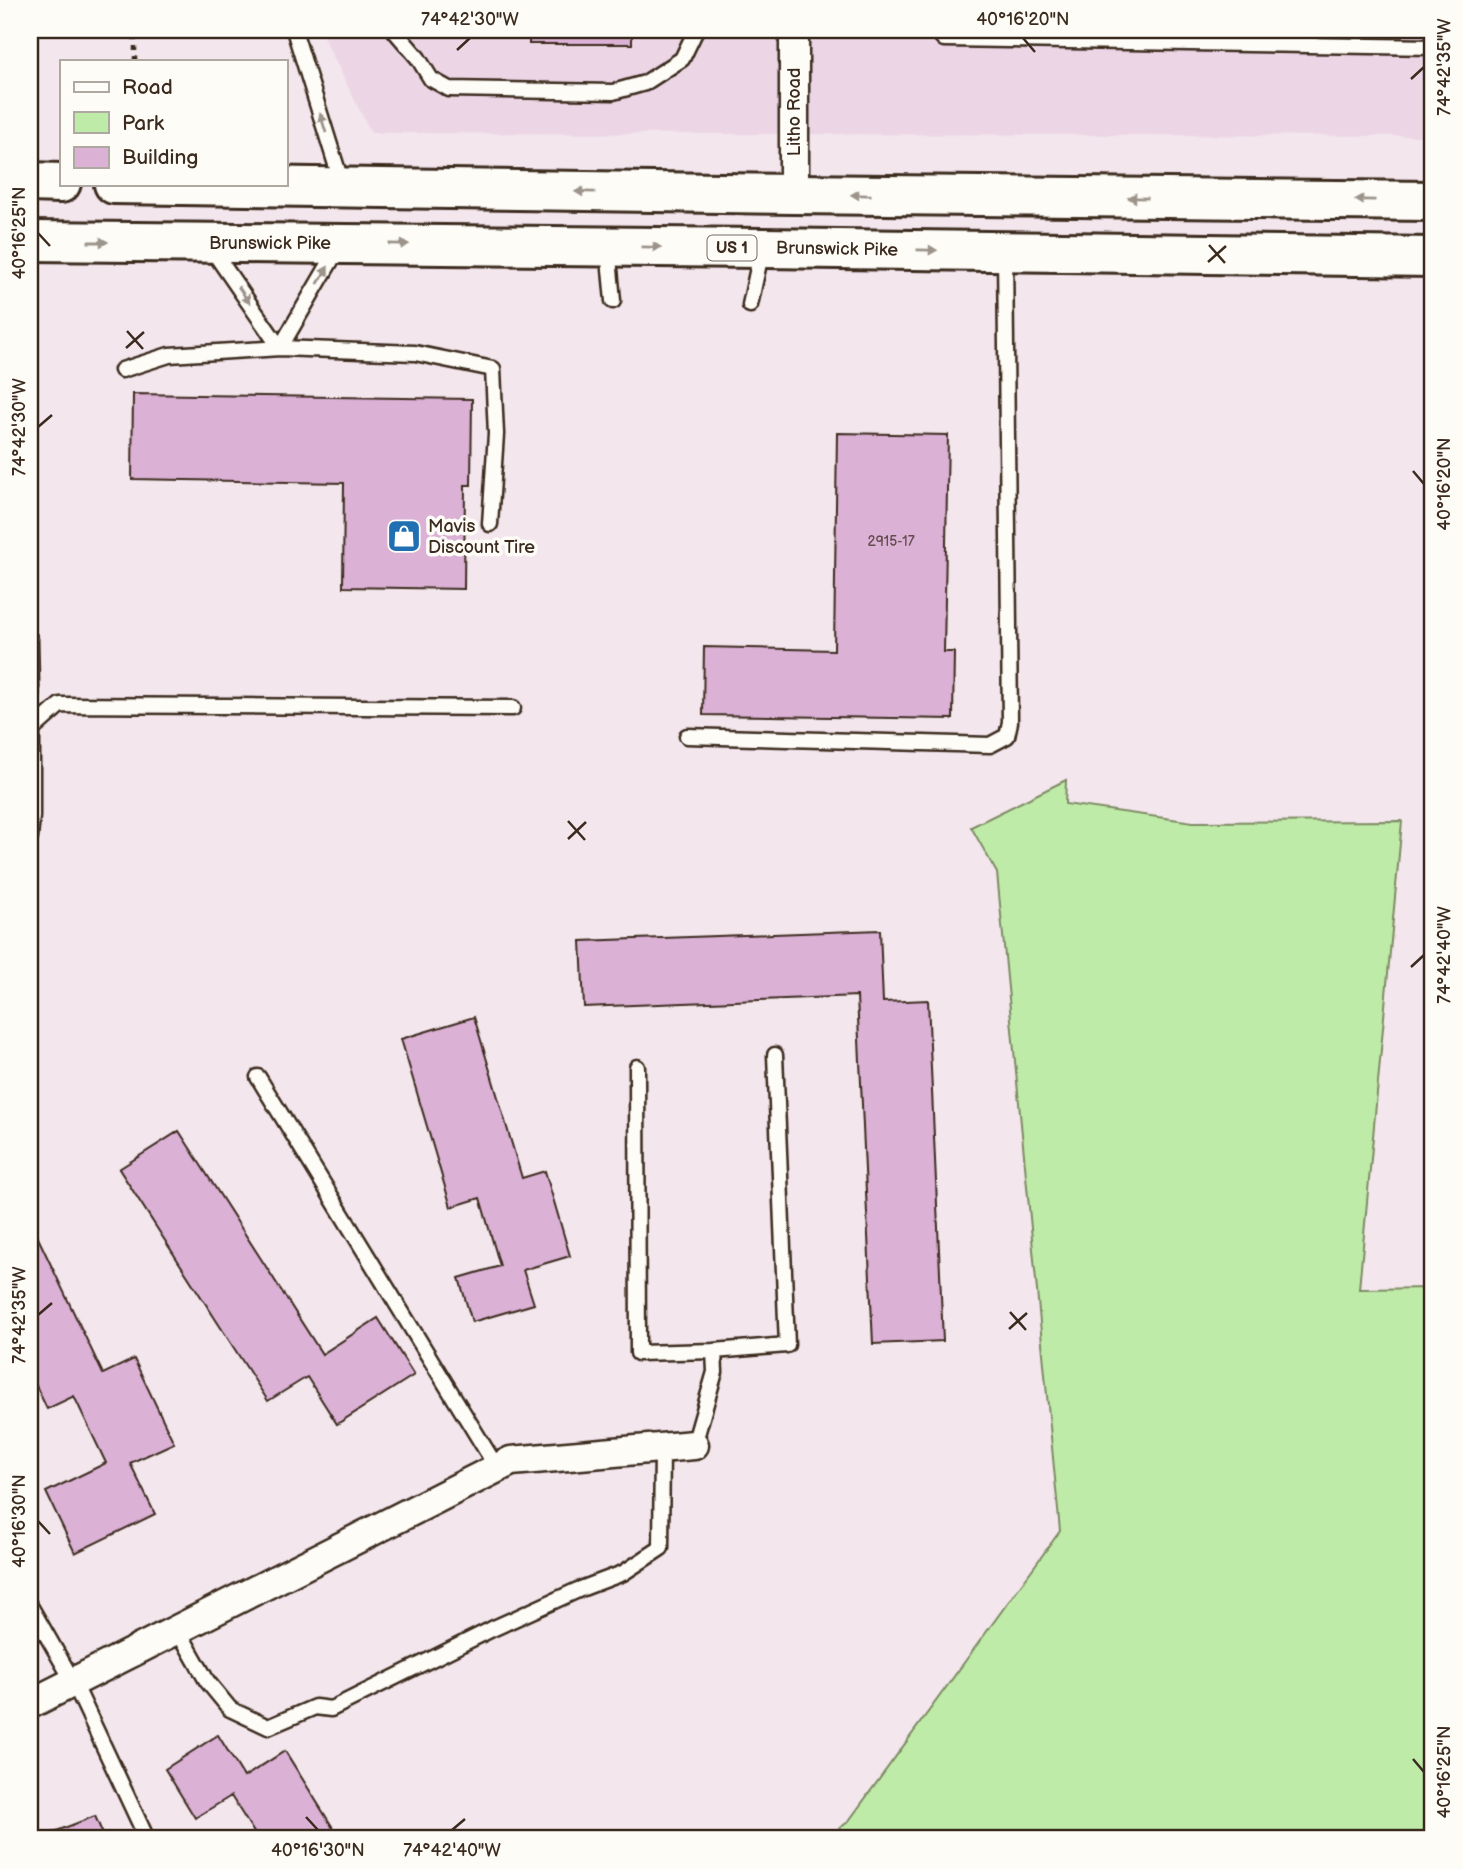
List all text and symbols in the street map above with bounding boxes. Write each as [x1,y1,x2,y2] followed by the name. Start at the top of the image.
[421,9,519,30] text: 74°42'30"W
[976,9,1070,30] text: 40°16'20"N
[1434,18,1455,116] text: 74°42'35"W
[60,60,287,186] legend
[784,68,805,156] street label: Litho Road
[122,75,173,100] text: Road
[122,111,165,136] text: Park
[318,113,328,134] one-way arrow
[122,145,198,170] text: Building
[9,186,30,280] text: 40°16'25"N
[573,186,595,197] one-way arrow
[850,189,872,201] one-way arrow
[1126,192,1148,204] one-way arrow
[1354,194,1376,206] one-way arrow
[209,233,331,254] street label: Brunswick Pike
[87,236,109,248] one-way arrow
[708,236,756,260] road number: US 1
[776,237,899,261] street label: Brunswick Pike
[388,238,410,250] one-way arrow
[640,241,662,253] one-way arrow
[917,244,939,256] one-way arrow
[316,265,329,284] one-way arrow
[237,286,250,305] one-way arrow
[9,378,30,476] text: 74°42'30"W
[1434,437,1455,531] text: 40°16'20"N
[428,516,535,558] place label: Mavis Discount Tire
[385,517,423,555] shop icon: Mavis Discount Tire
[867,533,915,550] house number: 2915-17
[1434,906,1455,1004] text: 74°42'40"W
[9,1266,30,1364] text: 74°42'35"W
[9,1474,30,1568] text: 40°16'30"N
[1434,1725,1455,1819] text: 40°16'25"N
[271,1840,365,1861] text: 40°16'30"N
[403,1840,501,1861] text: 74°42'40"W

